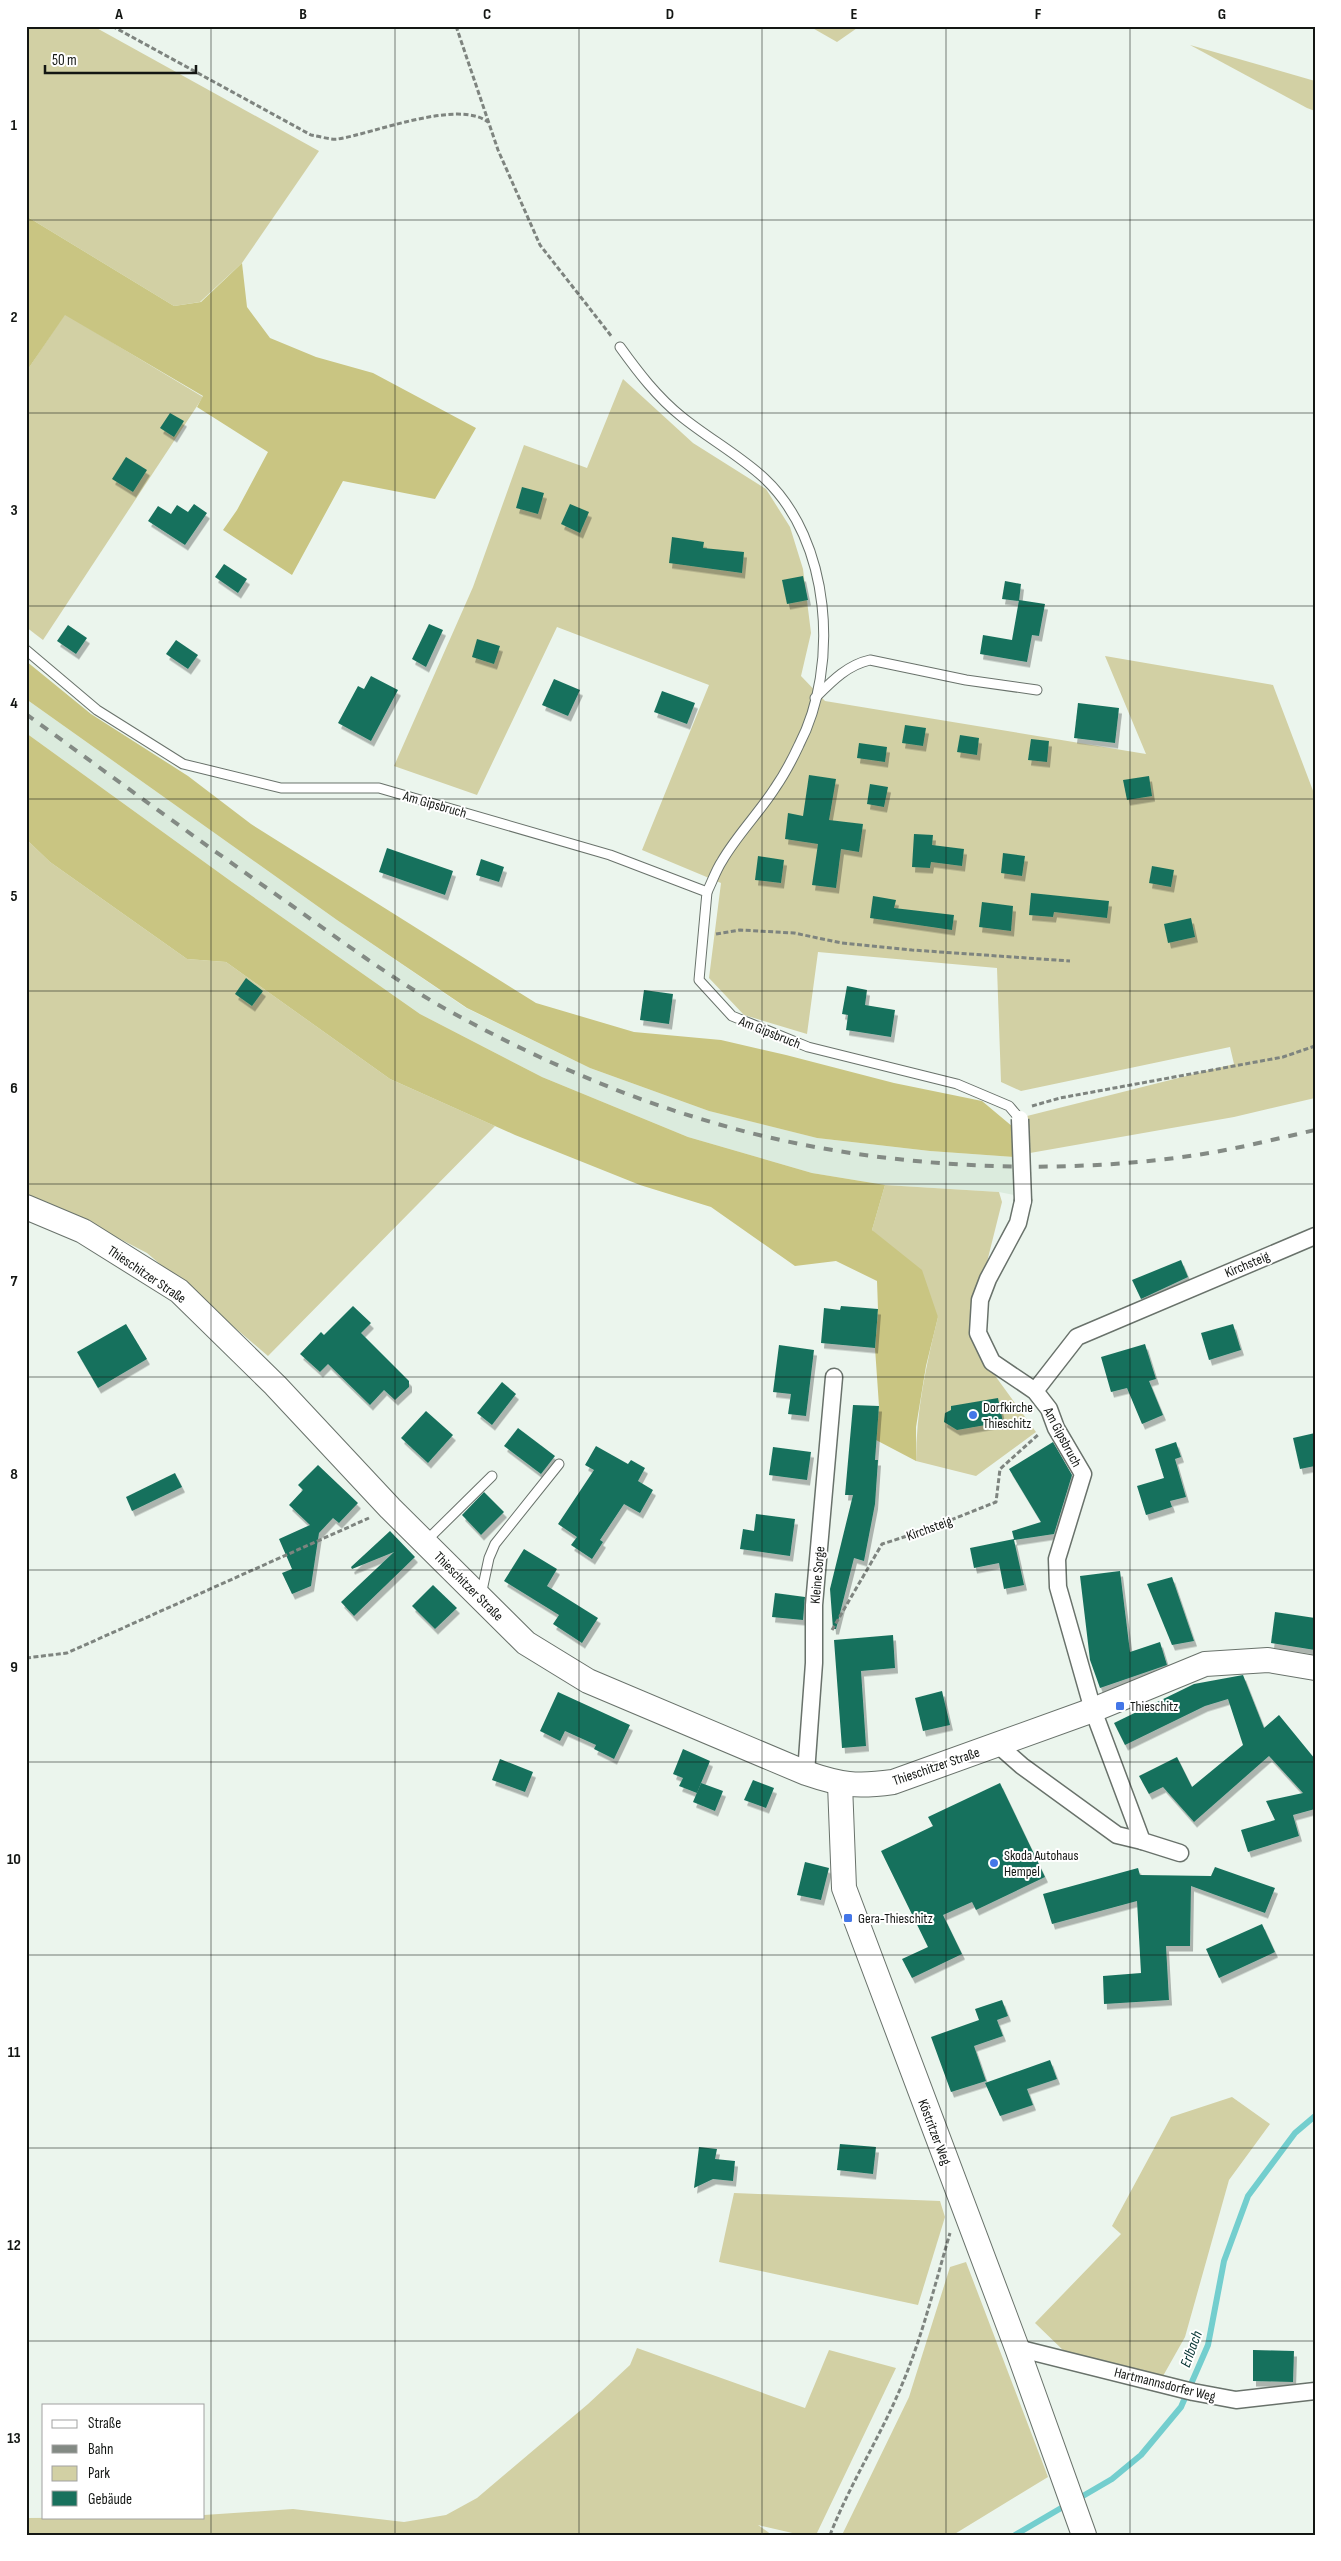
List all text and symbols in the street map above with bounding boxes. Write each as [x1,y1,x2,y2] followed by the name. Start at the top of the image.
[114,5,123,24] text: A
[299,5,307,24] text: B
[483,5,491,24] text: C
[666,5,674,24] text: D
[851,5,858,24] text: E
[1035,5,1042,24] text: F
[1218,5,1226,24] text: G
[45,42,196,74] scale bar
[52,51,77,70] text: 50 m
[11,116,18,135] text: 1
[10,308,18,327] text: 2
[10,501,18,520] text: 3
[10,694,18,713] text: 4
[400,787,469,822] street label: Am Gipsbruch
[10,887,18,906] text: 5
[735,1012,803,1053] street label: Am Gipsbruch
[10,1079,18,1098] text: 6
[104,1242,189,1307] street label: Thieschitzer Straße
[1222,1247,1273,1282] street label: Kirchsteig
[11,1272,18,1291] text: 7
[983,1399,1033,1432] place label: Dorfkirche Thieschitz
[1039,1404,1085,1470] street label: Am Gipsbruch
[967,1409,979,1421] marker: Dorfkirche Thieschitz
[10,1465,18,1484] text: 8
[904,1512,955,1545] street label: Kirchsteig
[807,1546,828,1605] street label: Kleine Sorge
[430,1548,507,1625] street label: Thieschitzer Straße
[10,1658,18,1677] text: 9
[1130,1698,1178,1715] place label: Thieschitz
[1114,1700,1126,1712] marker: Thieschitz
[890,1744,982,1789] street label: Thieschitzer Straße
[1004,1847,1078,1880] place label: Skoda Autohaus Hempel
[7,1850,21,1869] text: 10
[988,1857,1000,1869] marker: Skoda Autohaus Hempel
[858,1910,933,1927] place label: Gera-Thieschitz
[842,1912,854,1924] marker: Gera-Thieschitz
[8,2043,21,2062] text: 11
[914,2097,955,2168] street label: Köstritzer Weg
[7,2236,21,2255] text: 12
[1176,2328,1207,2370] water label: Erlbach
[1112,2364,1218,2405] street label: Hartmannsdorfer Weg
[42,2404,205,2518] legend
[88,2414,121,2433] text: Straße
[7,2429,21,2448] text: 13
[88,2440,113,2459] text: Bahn
[88,2464,110,2483] text: Park
[88,2490,132,2509] text: Gebäude

